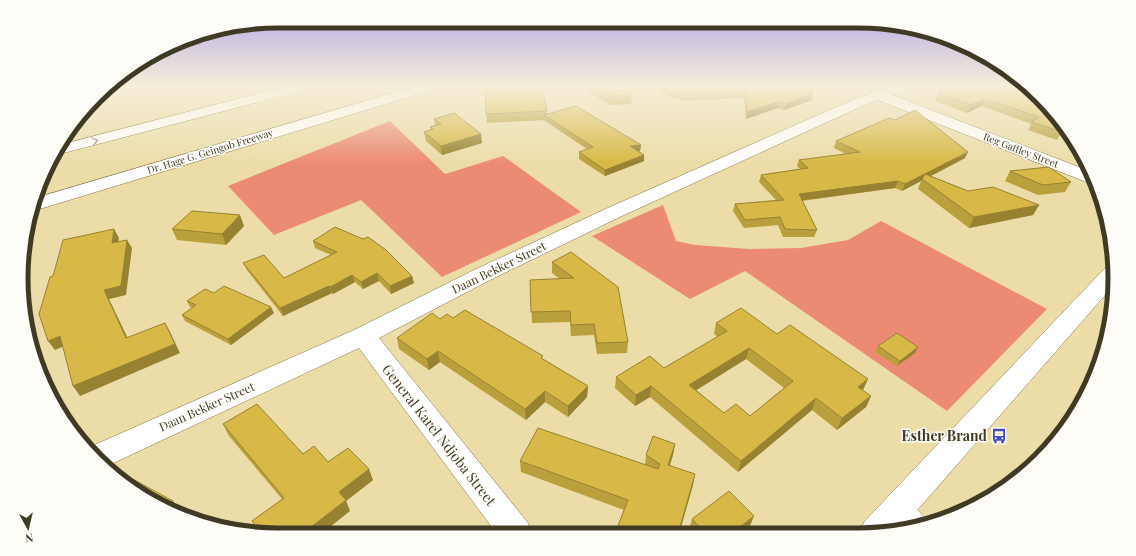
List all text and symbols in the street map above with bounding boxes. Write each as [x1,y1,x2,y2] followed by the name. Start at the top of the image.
[145,125,275,177] street label: Dr. Hage G. Geingob Freeway
[981,129,1061,171] street label: Reg Gaffley Street
[92,137,99,146] one-way arrow
[449,237,549,297] street label: Daan Bekker Street
[378,360,501,510] street label: General Karel Ndjoba Street
[156,377,258,434] street label: Daan Bekker Street
[902,426,988,445] place label: Esther Brand
[990,427,1008,445] bus stop icon: Esther Brand
[8,508,48,548] north arrow
[24,530,34,546] text: N

